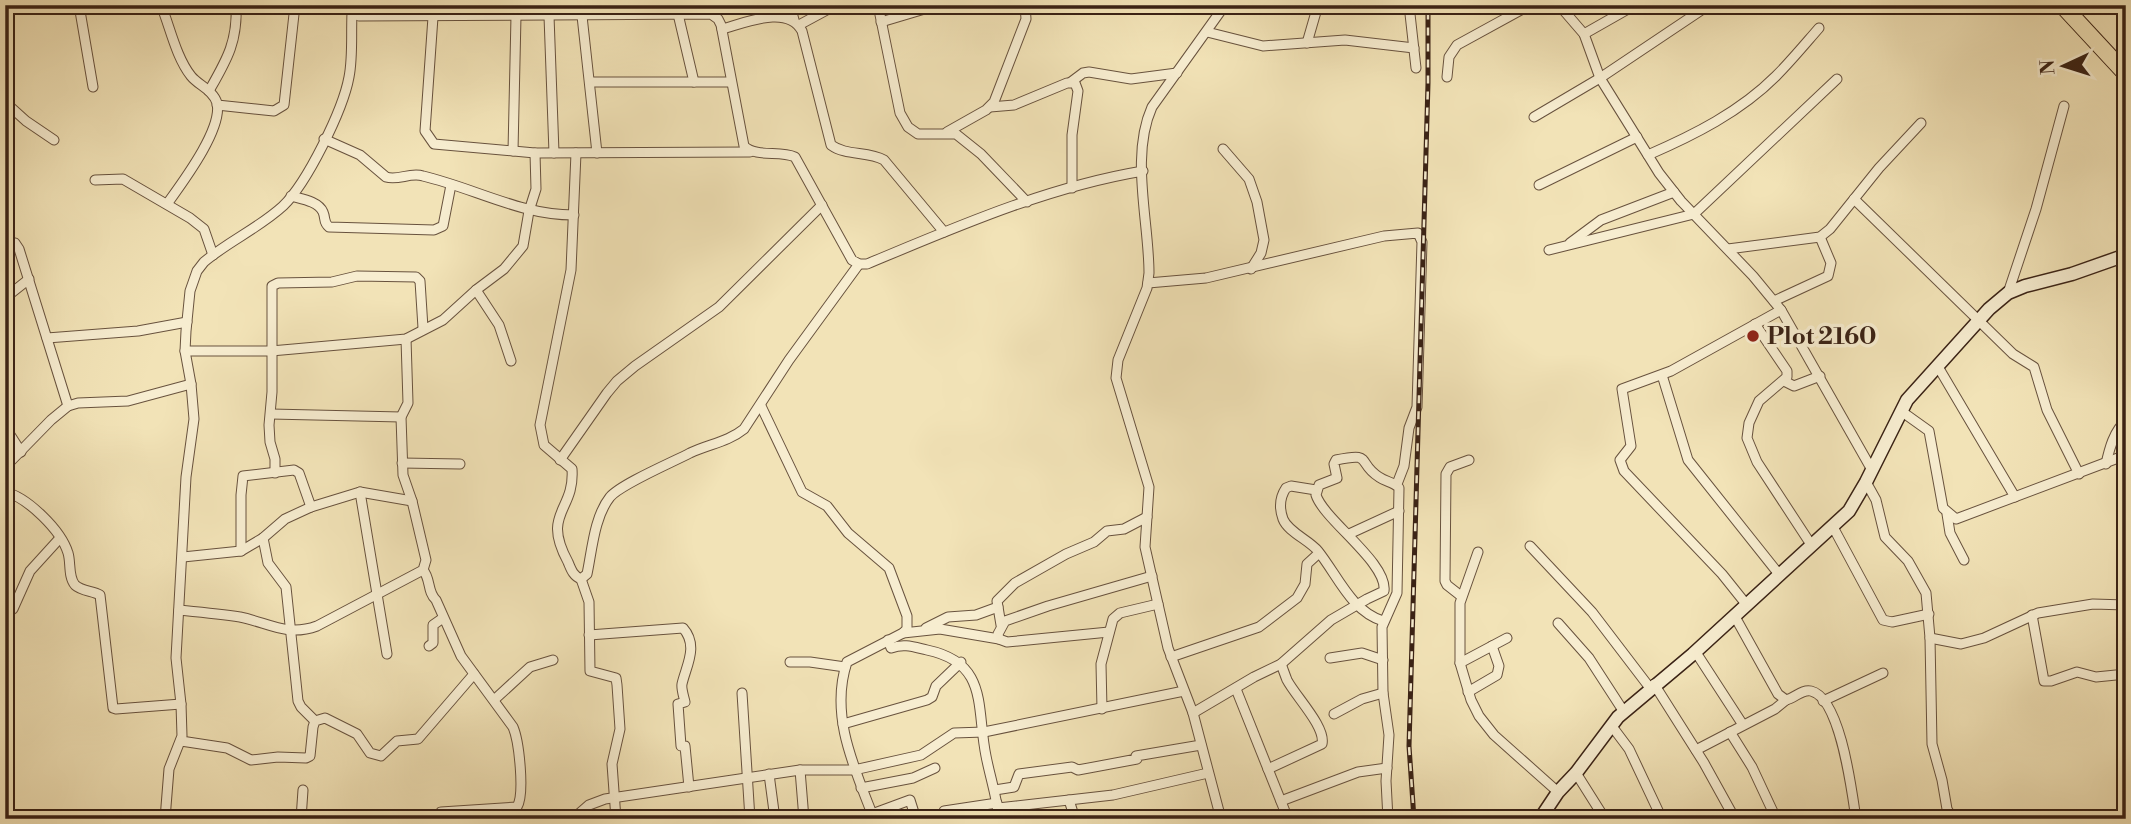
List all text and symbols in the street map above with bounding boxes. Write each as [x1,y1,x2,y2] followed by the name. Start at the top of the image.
[2030,32,2100,102] north arrow
[2036,59,2061,75] text: N
[1767,322,1877,352] place label: Plot 2160
[1745,328,1761,344] marker: Plot 2160

